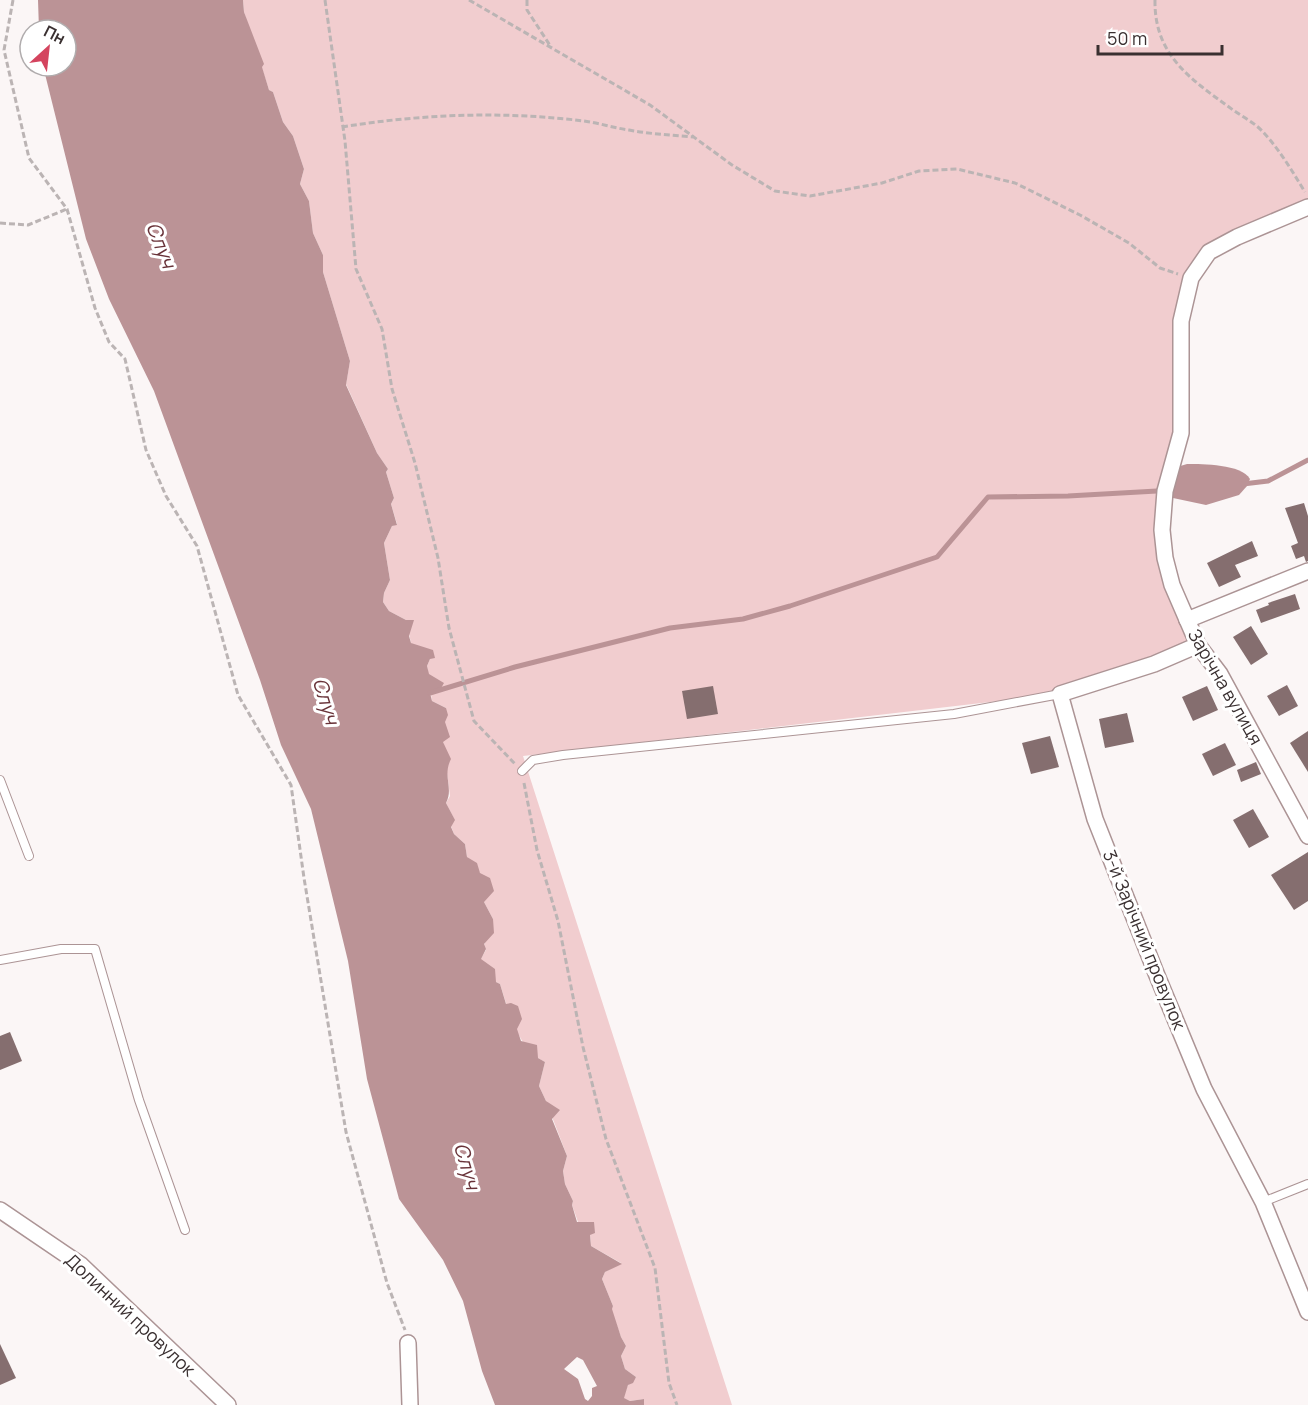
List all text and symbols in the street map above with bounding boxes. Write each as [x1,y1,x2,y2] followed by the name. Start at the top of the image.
[18,18,78,78] north arrow
[1098,18,1222,56] scale bar
[40,20,69,49] text: Пн
[1107,26,1147,50] text: 50 m
[140,218,184,274] water label: Случ
[1183,624,1269,749] street label: Зарічна вулиця
[307,674,347,729] water label: Случ
[1098,846,1192,1034] street label: 3-й Зарічний провулок
[448,1139,488,1194] water label: Случ
[60,1247,202,1382] street label: Долинний провулок

